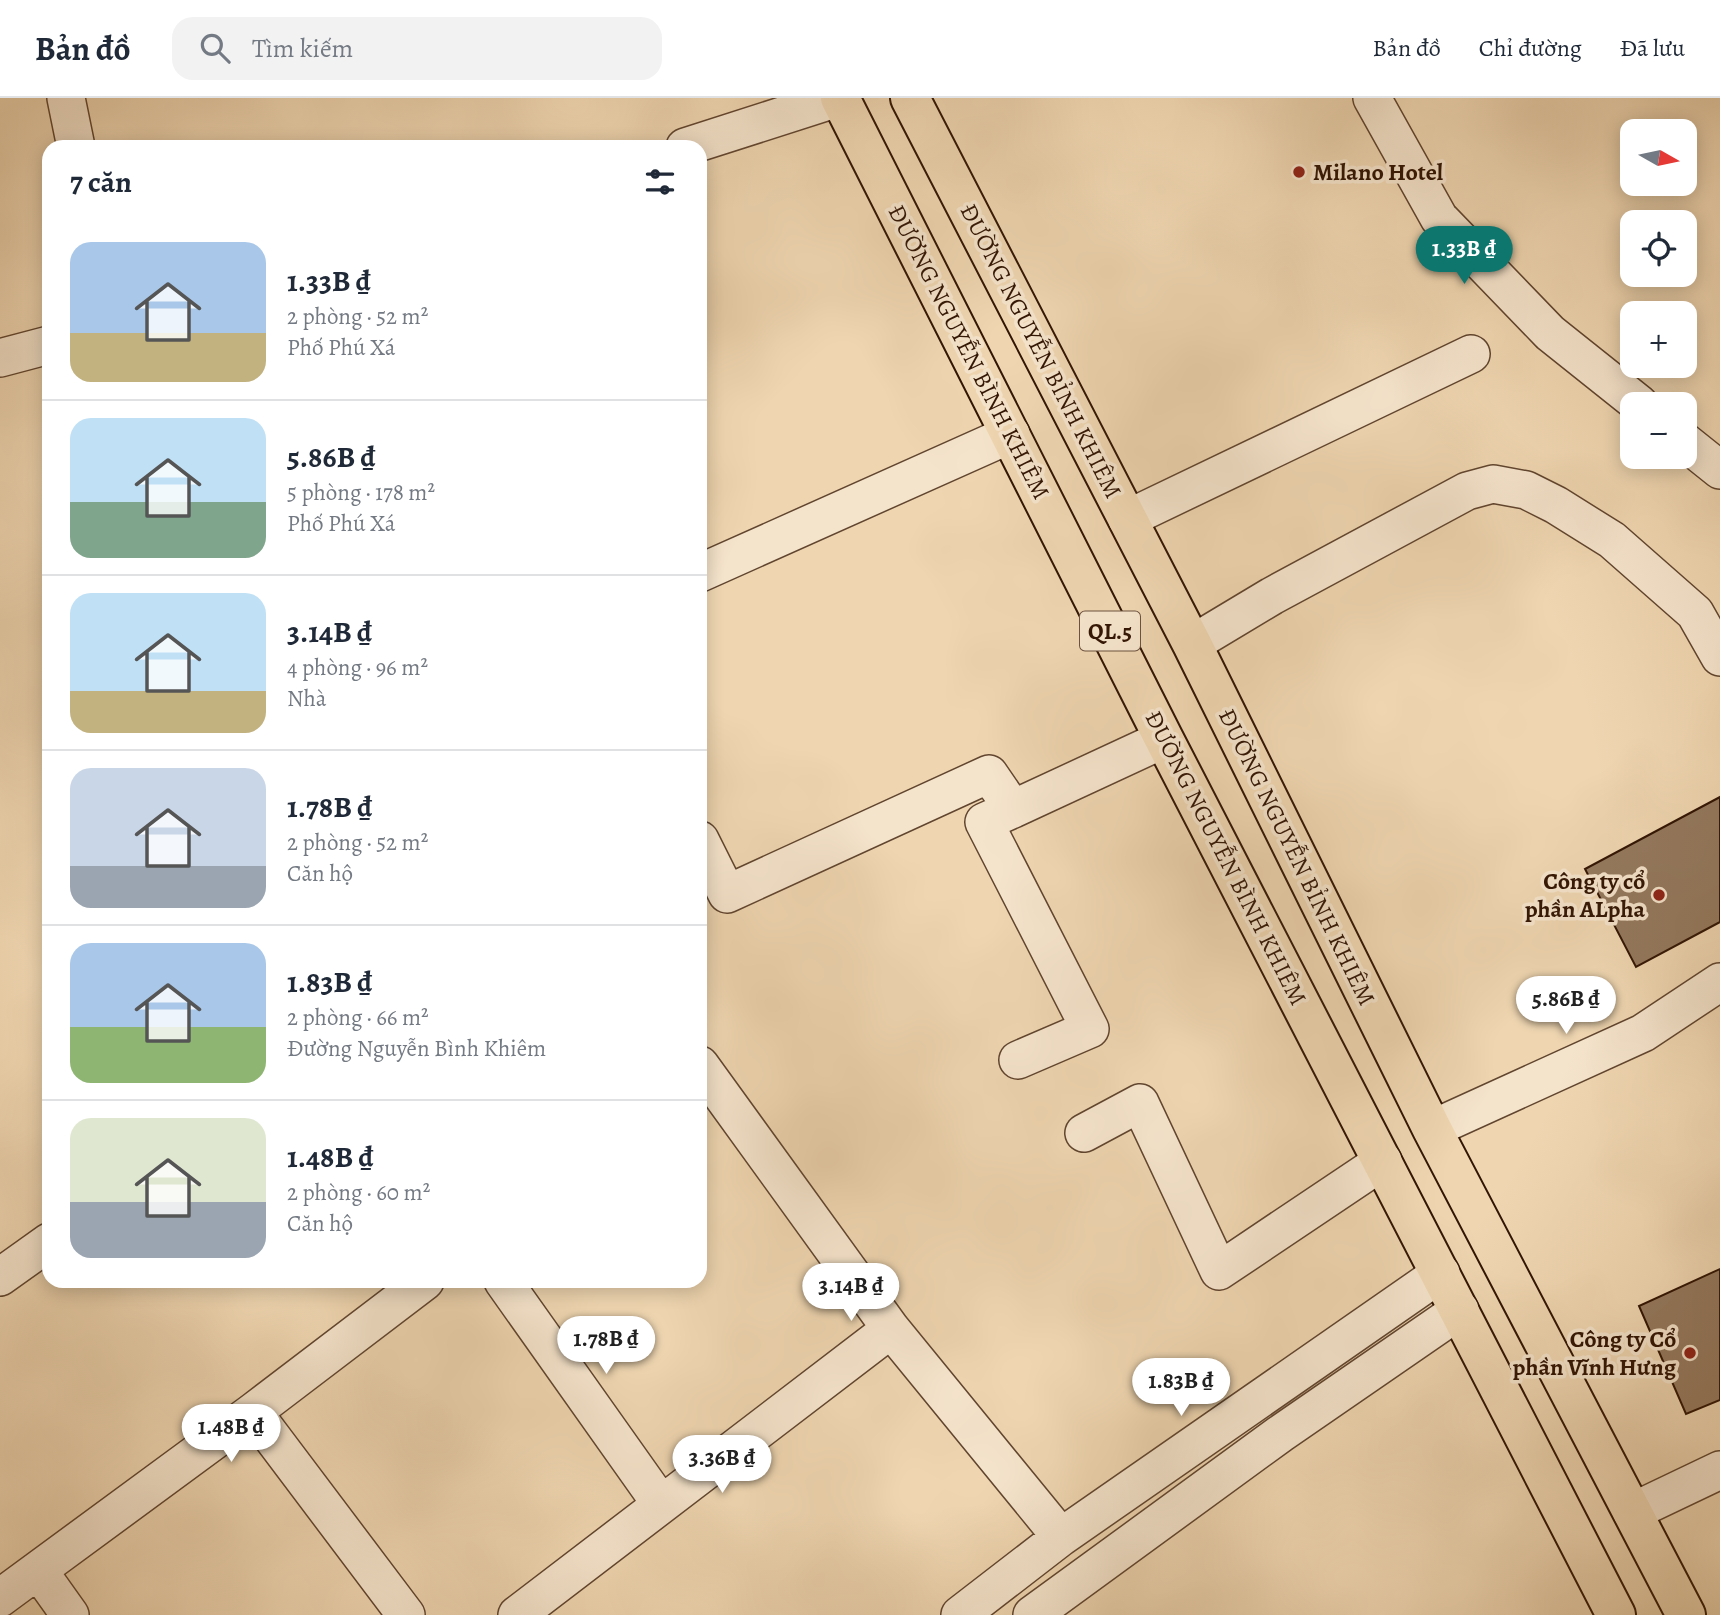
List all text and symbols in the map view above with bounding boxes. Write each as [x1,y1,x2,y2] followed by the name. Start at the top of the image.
[172,17,662,80] search box
[35,26,130,71] text: Bản đồ
[196,29,234,67] icon: search
[252,31,353,66] text: Tìm kiếm
[1373,32,1441,64] text: Bản đồ
[1479,32,1582,64] text: Chỉ đường
[1620,32,1685,64] text: Đã lưu
[1620,119,1698,196] north arrow
[1620,119,1697,469] map controls
[1313,156,1444,188] place label: Milano Hotel
[70,162,132,202] text: 7 căn
[641,163,679,201] icon: filters
[1291,164,1307,180] marker: Milano Hotel
[953,198,1129,504] street label: ĐƯỜNG NGUYỄN BỈNH KHIÊM
[881,199,1057,505] street label: ĐƯỜNG NGUYỄN BÌNH KHIÊM
[1620,210,1697,287] button: locate
[1399,226,1529,286] pin: 1.33B ₫
[1432,233,1496,264] text: 1.33B ₫
[287,261,371,301] text: 1.33B ₫
[126,270,210,354] icon: home
[287,301,428,332] text: 2 phòng · 52 m²
[1620,301,1697,378] button: +
[287,332,396,363] text: Phố Phú Xá
[1620,392,1697,469] button: −
[287,437,376,477] text: 5.86B ₫
[126,446,210,530] icon: home
[287,477,435,508] text: 5 phòng · 178 m²
[287,508,396,539] text: Phố Phú Xá
[1080,611,1140,650] road number: QL.5
[287,612,372,652] text: 3.14B ₫
[126,621,210,705] icon: home
[287,652,428,683] text: 4 phòng · 96 m²
[287,683,327,714] text: Nhà
[1211,703,1383,1011] street label: ĐƯỜNG NGUYỄN BỈNH KHIÊM
[1138,705,1314,1011] street label: ĐƯỜNG NGUYỄN BÌNH KHIÊM
[287,787,373,827] text: 1.78B ₫
[126,796,210,880] icon: home
[287,827,428,858] text: 2 phòng · 52 m²
[287,858,353,889] text: Căn hộ
[1525,865,1645,925] place label: Công ty cổ phần ALpha
[1651,887,1667,903] marker: Công ty cổ phần ALpha
[287,962,373,1002] text: 1.83B ₫
[126,971,210,1055] icon: home
[1501,976,1631,1036] pin: 5.86B ₫
[1532,983,1600,1014] text: 5.86B ₫
[287,1002,429,1033] text: 2 phòng · 66 m²
[287,1033,546,1064] text: Đường Nguyễn Bình Khiêm
[287,1137,374,1177] text: 1.48B ₫
[126,1146,210,1230] icon: home
[287,1177,430,1208] text: 2 phòng · 60 m²
[287,1208,353,1239] text: Căn hộ
[786,1264,916,1323] pin: 3.14B ₫
[818,1270,884,1301] text: 3.14B ₫
[541,1316,671,1376] pin: 1.78B ₫
[573,1323,639,1354] text: 1.78B ₫
[1513,1323,1677,1383] place label: Công ty Cổ phần Vĩnh Hưng
[1682,1345,1698,1361] marker: Công ty Cổ phần Vĩnh Hưng
[1116,1358,1246,1418] pin: 1.83B ₫
[1148,1365,1214,1396] text: 1.83B ₫
[166,1404,296,1464] pin: 1.48B ₫
[198,1411,264,1442] text: 1.48B ₫
[657,1436,787,1495] pin: 3.36B ₫
[689,1442,756,1473] text: 3.36B ₫

